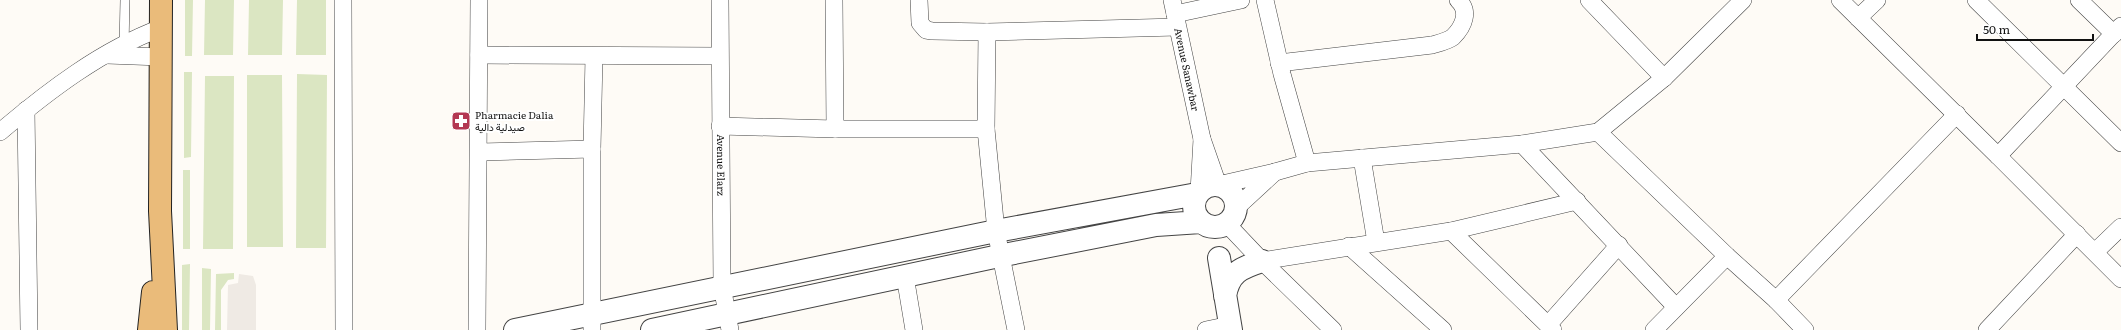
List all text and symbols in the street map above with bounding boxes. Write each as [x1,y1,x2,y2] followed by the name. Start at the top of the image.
[1977,16,2093,42] scale bar
[1983,20,2010,38] text: 50 m
[1171,26,1204,113] street label: Avenue Sanawbar
[475,107,554,134] place label: Pharmacie Dalia صيدلية دالية
[450,110,472,132] pharmacy icon: Pharmacie Dalia صيدلية دالية
[714,134,729,196] street label: Avenue Elarz

